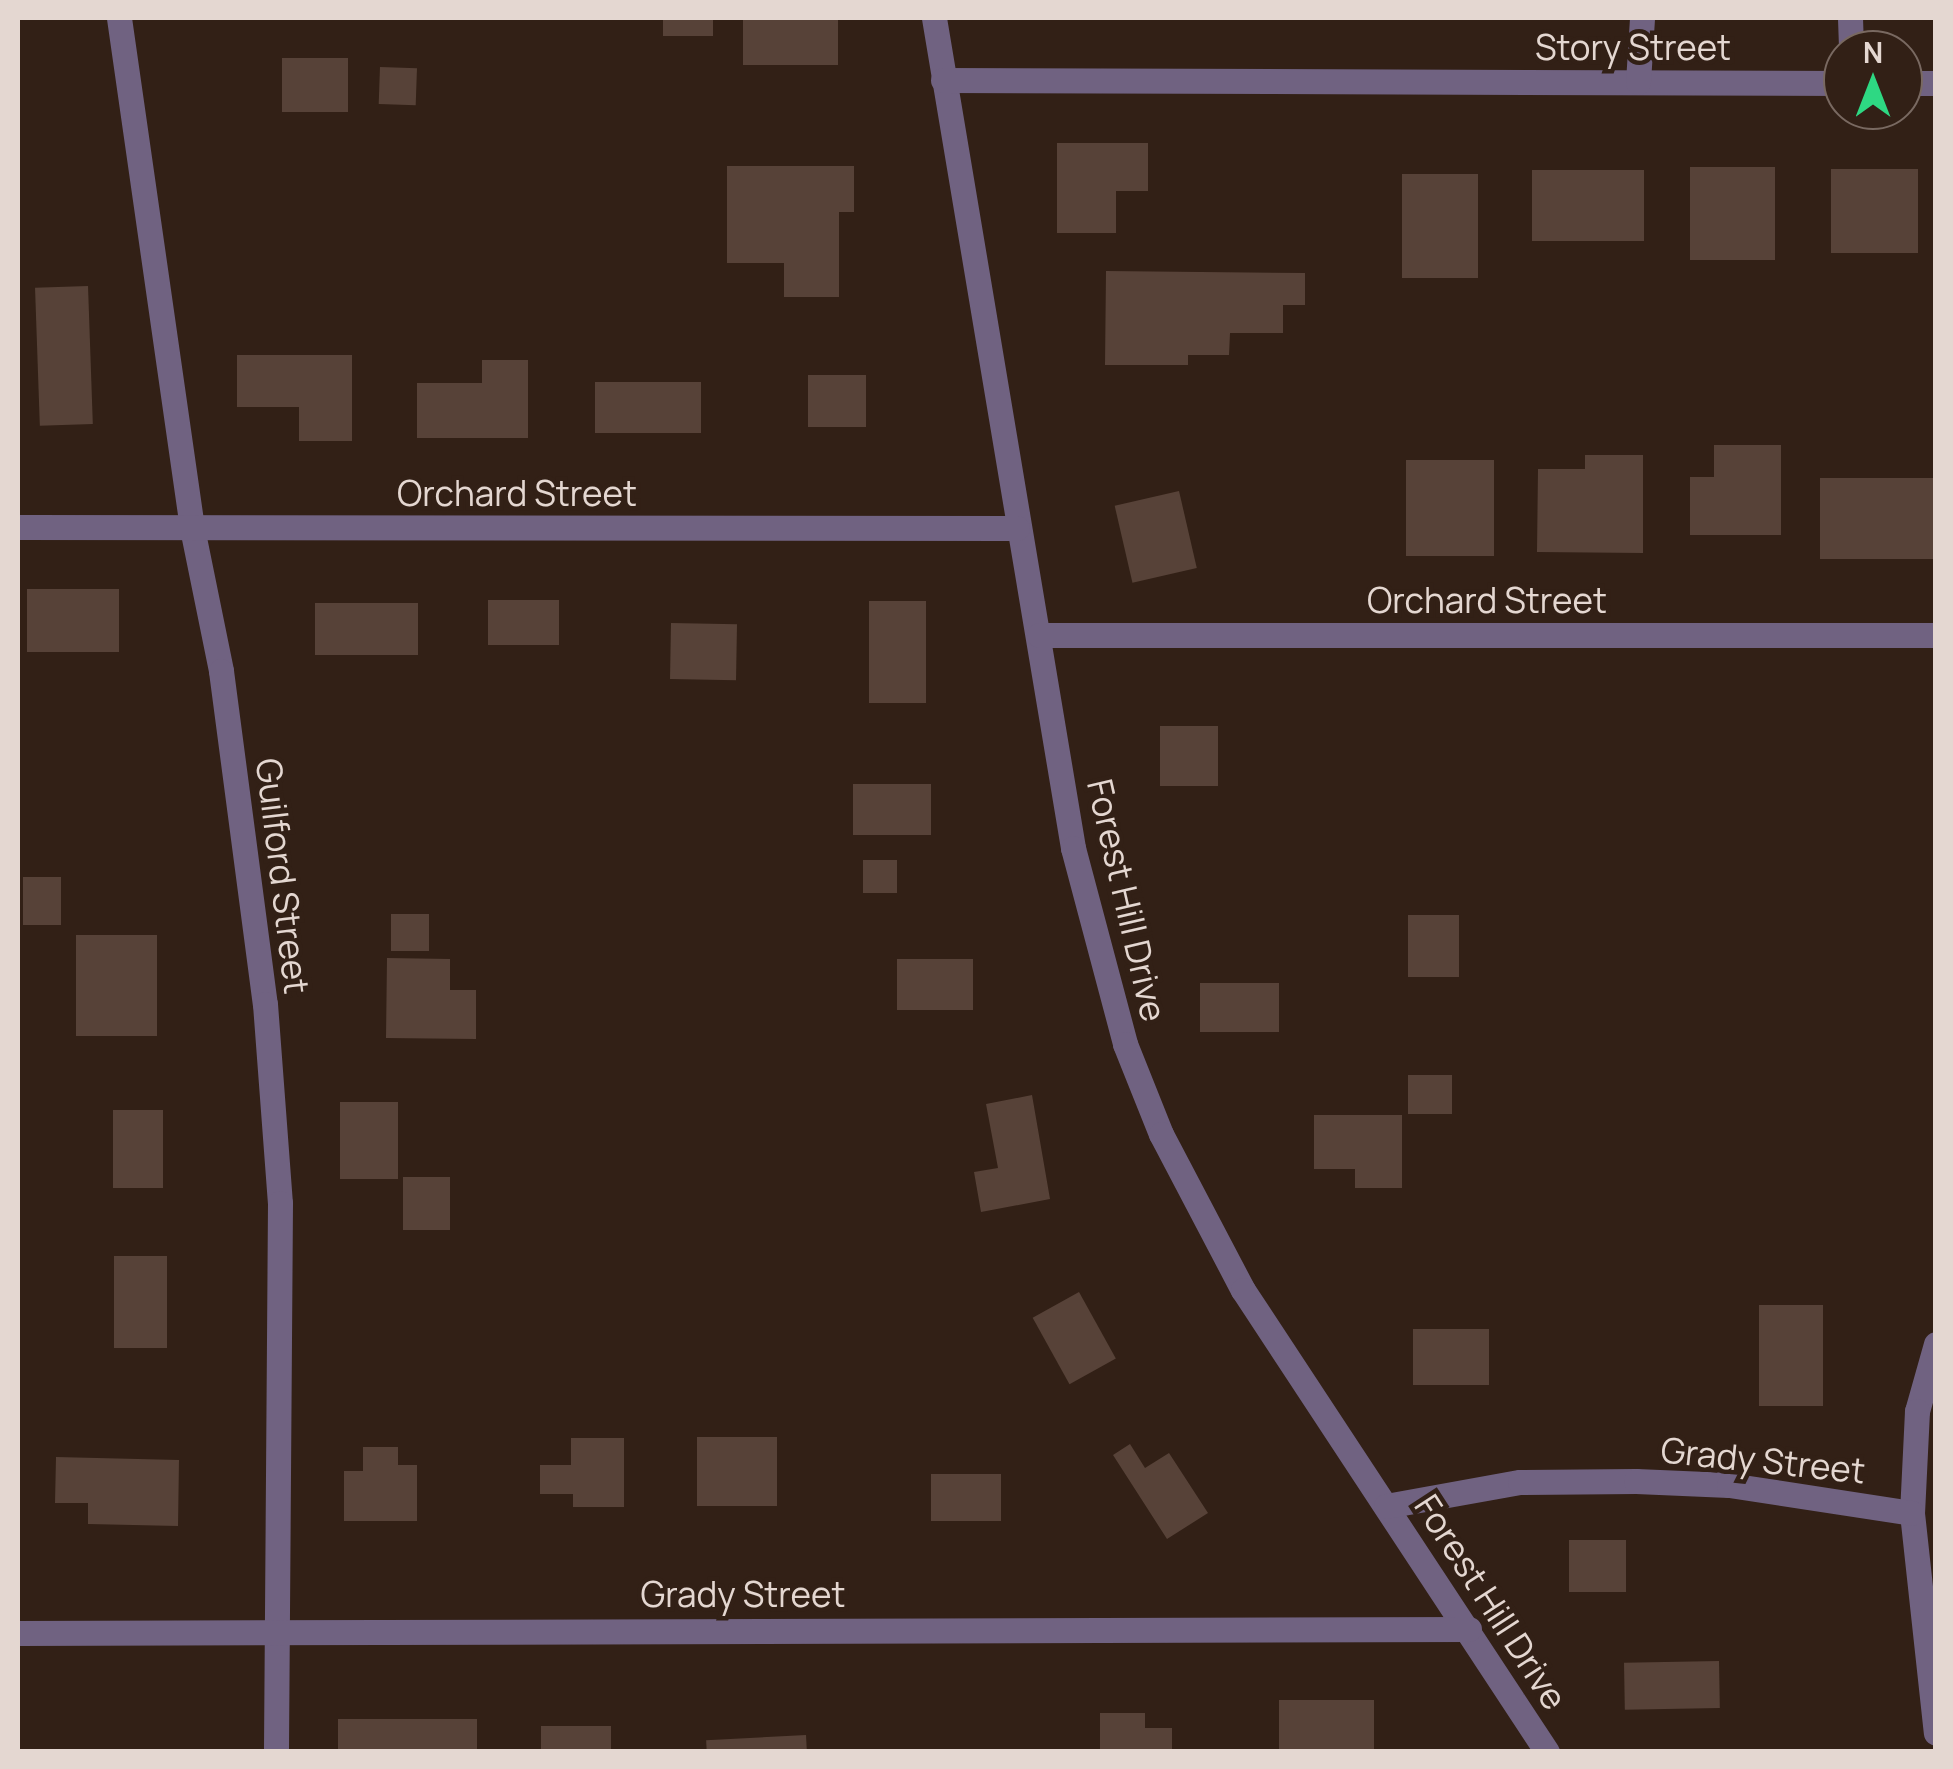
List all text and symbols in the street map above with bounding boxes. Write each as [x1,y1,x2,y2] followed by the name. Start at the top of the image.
[1535,26,1731,68] street label: Story Street
[1823,30,1923,130] north arrow
[1863,33,1883,71] text: N
[397,472,637,514] street label: Orchard Street
[1367,579,1607,621] street label: Orchard Street
[248,756,318,996] street label: Guilford Street
[1079,775,1175,1025] street label: Forest Hill Drive
[1659,1428,1867,1492] street label: Grady Street
[1406,1487,1576,1717] street label: Forest Hill Drive
[640,1573,846,1615] street label: Grady Street

